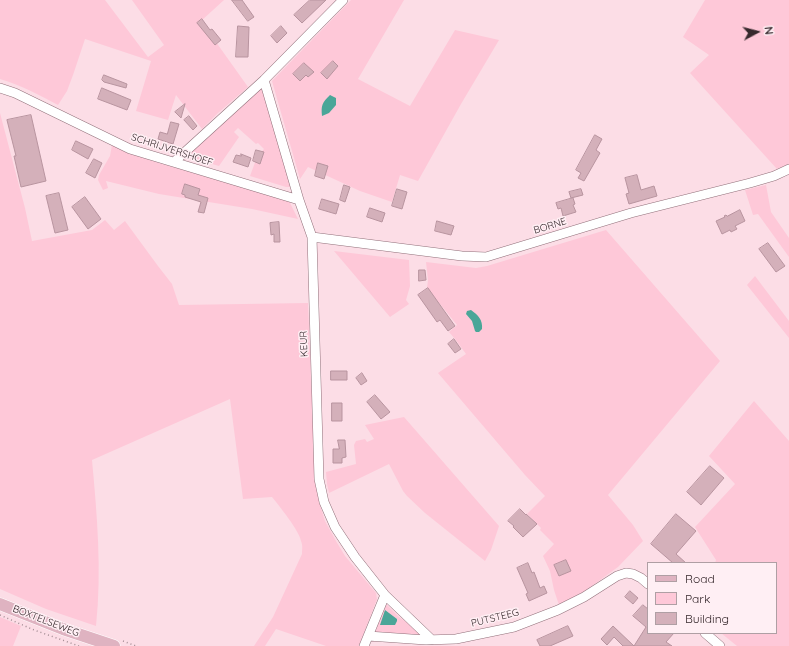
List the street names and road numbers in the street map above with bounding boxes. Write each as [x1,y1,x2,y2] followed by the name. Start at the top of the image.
[130,131,214,169] street label: SCHRIJVERSHOEF
[532,215,568,237] street label: BORNE
[298,331,310,357] street label: KEUR
[11,603,81,639] street label: BOXTELSEWEG
[470,606,520,630] street label: PUTSTEEG

